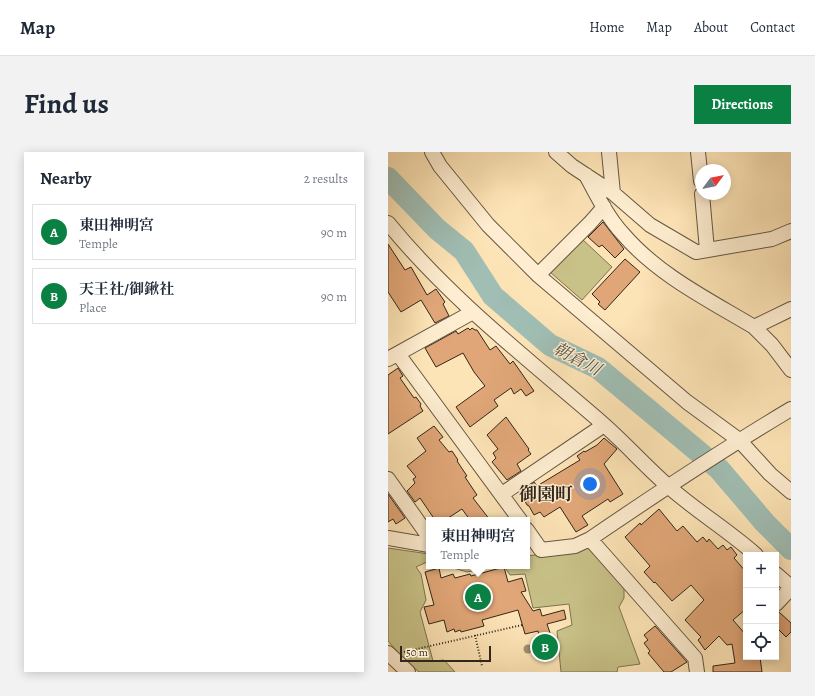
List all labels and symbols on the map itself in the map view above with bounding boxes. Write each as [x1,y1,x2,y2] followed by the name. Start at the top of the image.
[695,164,731,200] north arrow
[549,337,607,382] water label: 朝倉川
[580,474,600,494] your location
[519,482,573,506] district label: 御園町
[465,582,491,612] pin: A
[532,632,558,662] pin: B
[400,644,491,663] scale bar

